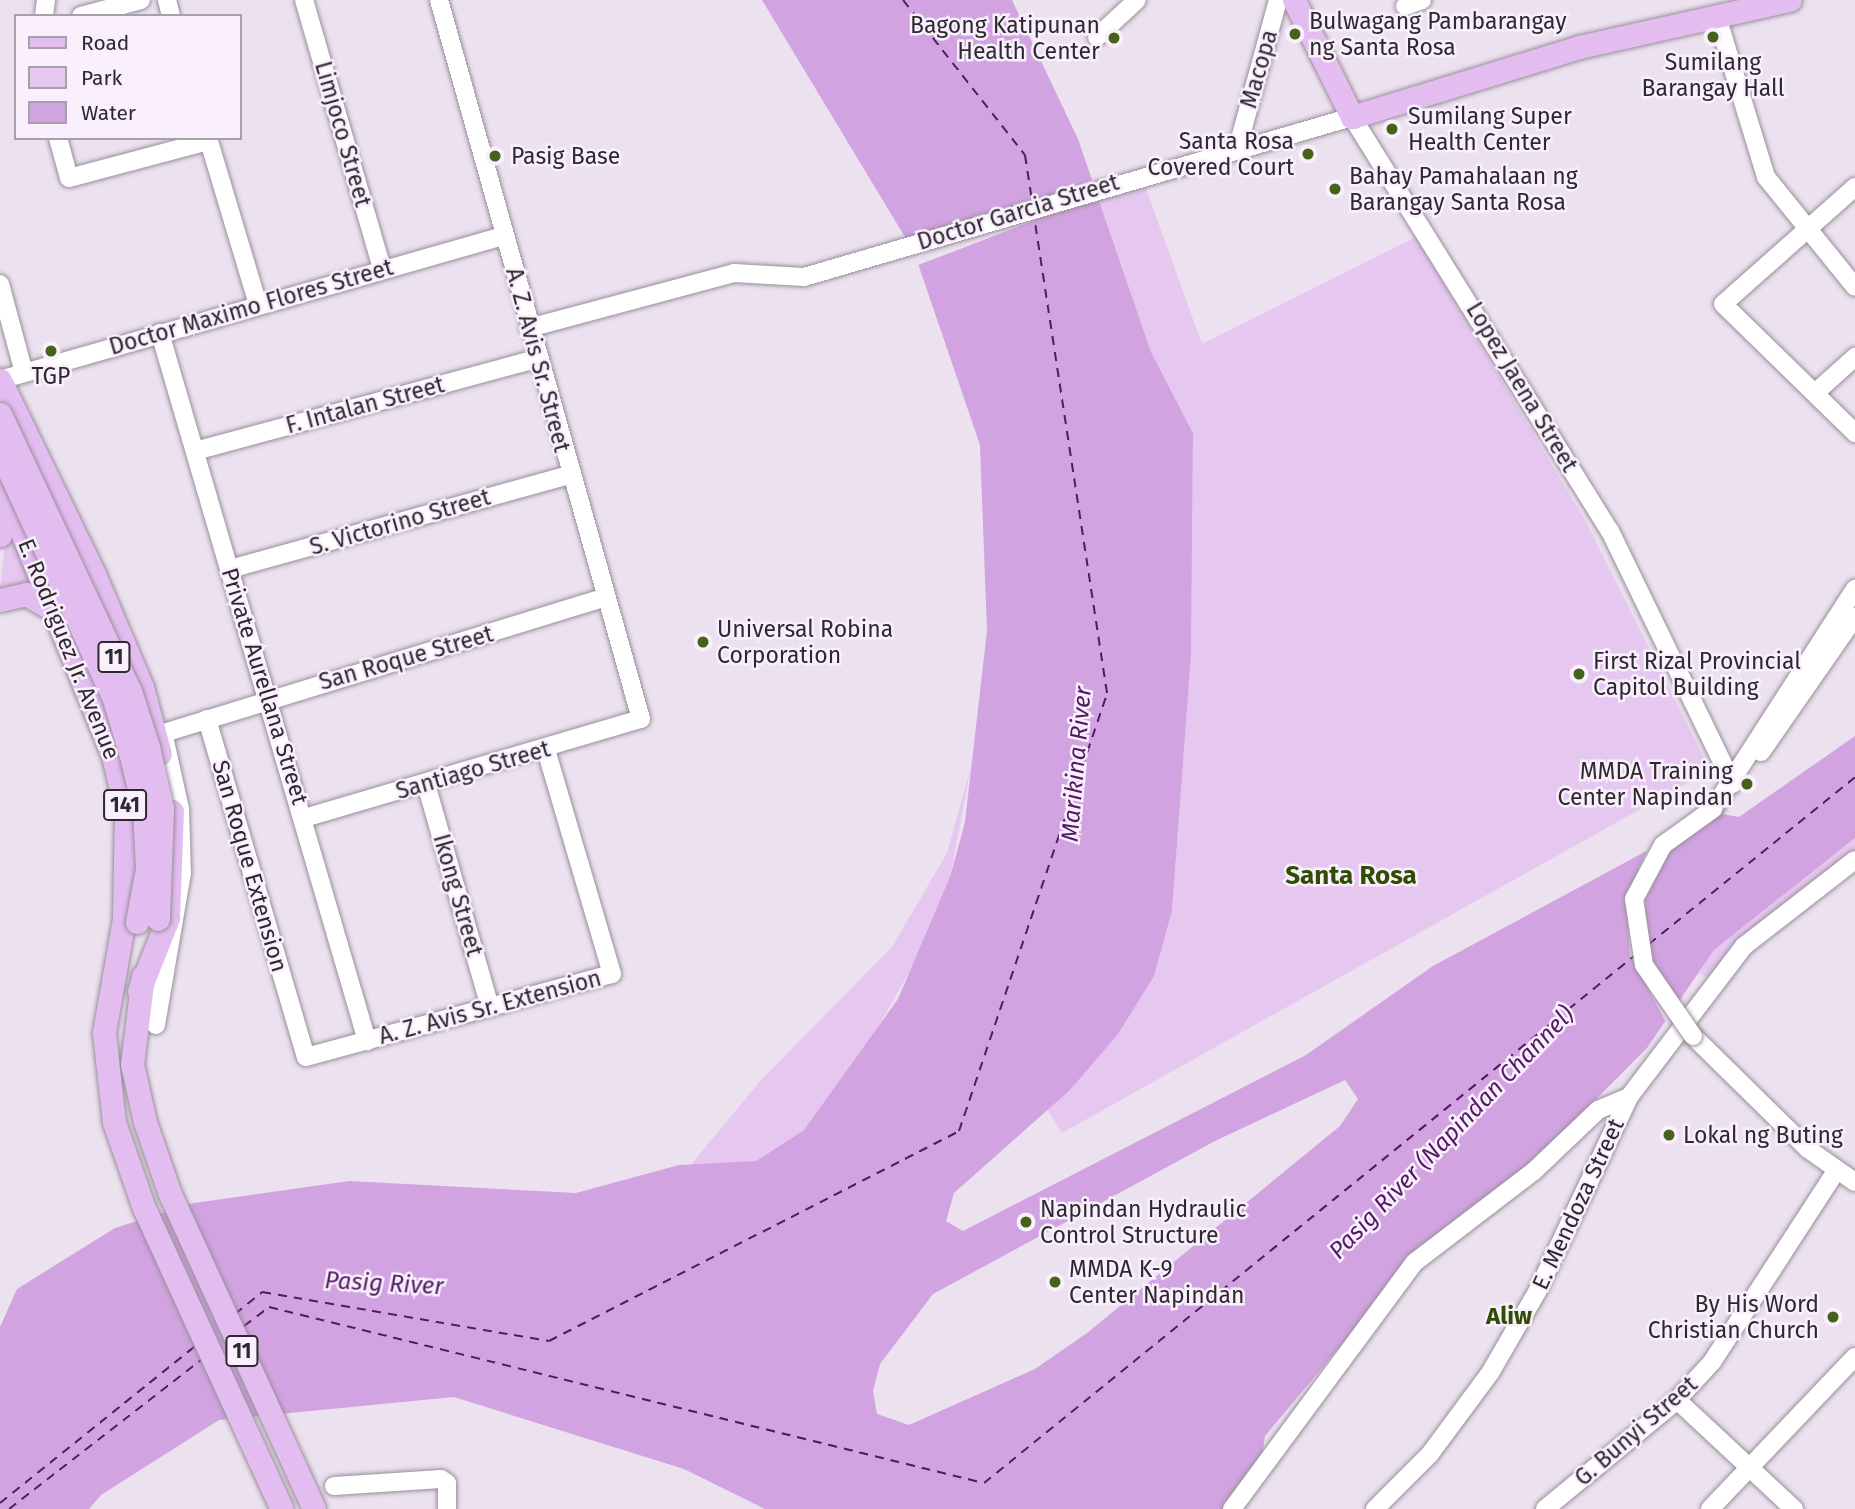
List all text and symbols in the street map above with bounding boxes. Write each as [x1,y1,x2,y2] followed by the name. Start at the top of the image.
[1309,7,1567,61] place label: Bulwagang Pambarangay ng Santa Rosa
[910,11,1100,65] place label: Bagong Katipunan Health Center
[14,14,242,140] legend
[1287,26,1303,42] marker: Bulwagang Pambarangay ng Santa Rosa
[1235,27,1283,111] street label: Macopa
[1705,29,1721,45] marker: Sumilang Barangay Hall
[81,30,129,56] text: Road
[1106,30,1122,46] marker: Bagong Katipunan Health Center
[1641,48,1785,102] place label: Sumilang Barangay Hall
[309,58,377,210] street label: Limjoco Street
[81,65,122,91] text: Park
[81,100,136,126] text: Water
[1408,102,1572,156] place label: Sumilang Super Health Center
[1382,119,1402,139] marker: Sumilang Super Health Center
[1147,127,1294,181] place label: Santa Rosa Covered Court
[511,142,620,170] place label: Pasig Base
[485,146,505,166] marker: Pasig Base
[1300,146,1316,162] marker: Santa Rosa Covered Court
[1349,162,1578,216] place label: Bahay Pamahalaan ng Barangay Santa Rosa
[914,168,1122,256] street label: Doctor Garcia Street
[1327,181,1343,197] marker: Bahay Pamahalaan ng Barangay Santa Rosa
[106,253,396,361] street label: Doctor Maximo Flores Street
[500,265,576,455] street label: A. Z. Avis Sr. Street
[1460,297,1584,477] street label: Lopez Jaena Street
[43,343,59,359] marker: TGP
[32,362,70,390] place label: TGP
[283,371,447,439] street label: F. Intalan Street
[307,483,493,561] street label: S. Victorino Street
[12,535,126,763] street label: E. Rodriguez Jr. Avenue
[216,564,314,808] street label: Private Aurellana Street
[717,615,893,669] place label: Universal Robina Corporation
[316,620,496,696] street label: San Roque Street
[695,634,711,650] marker: Universal Robina Corporation
[96,640,132,674] road number: 11
[1593,647,1801,701] place label: First Rizal Provincial Capitol Building
[1571,666,1587,682] marker: First Rizal Provincial Capitol Building
[1056,685,1098,843] water label: Marikina River
[393,735,553,805] street label: Santiago Street
[207,757,293,975] street label: San Roque Extension
[1558,757,1733,811] place label: MMDA Training Center Napindan
[1739,776,1755,792] marker: MMDA Training Center Napindan
[102,788,148,822] road number: 141
[427,831,489,959] street label: Ikong Street
[1285,860,1417,892] district label: Santa Rosa
[376,964,604,1050] street label: A. Z. Avis Sr. Extension
[1323,1001,1581,1265] water label: Pasig River (Napindan Channel)
[1526,1114,1630,1294] street label: E. Mendoza Street
[1683,1121,1843,1149] place label: Lokal ng Buting
[1661,1127,1677,1143] marker: Lokal ng Buting
[1040,1195,1246,1249] place label: Napindan Hydraulic Control Structure
[1018,1214,1034,1230] marker: Napindan Hydraulic Control Structure
[1069,1255,1244,1309] place label: MMDA K-9 Center Napindan
[324,1267,444,1301] water label: Pasig River
[1047,1274,1063,1290] marker: MMDA K-9 Center Napindan
[1648,1290,1819,1344] place label: By His Word Christian Church
[1486,1303,1532,1331] district label: Aliw
[1825,1309,1841,1325] marker: By His Word Christian Church
[224,1334,260,1368] road number: 11
[1569,1370,1703,1492] street label: G. Bunyi Street

